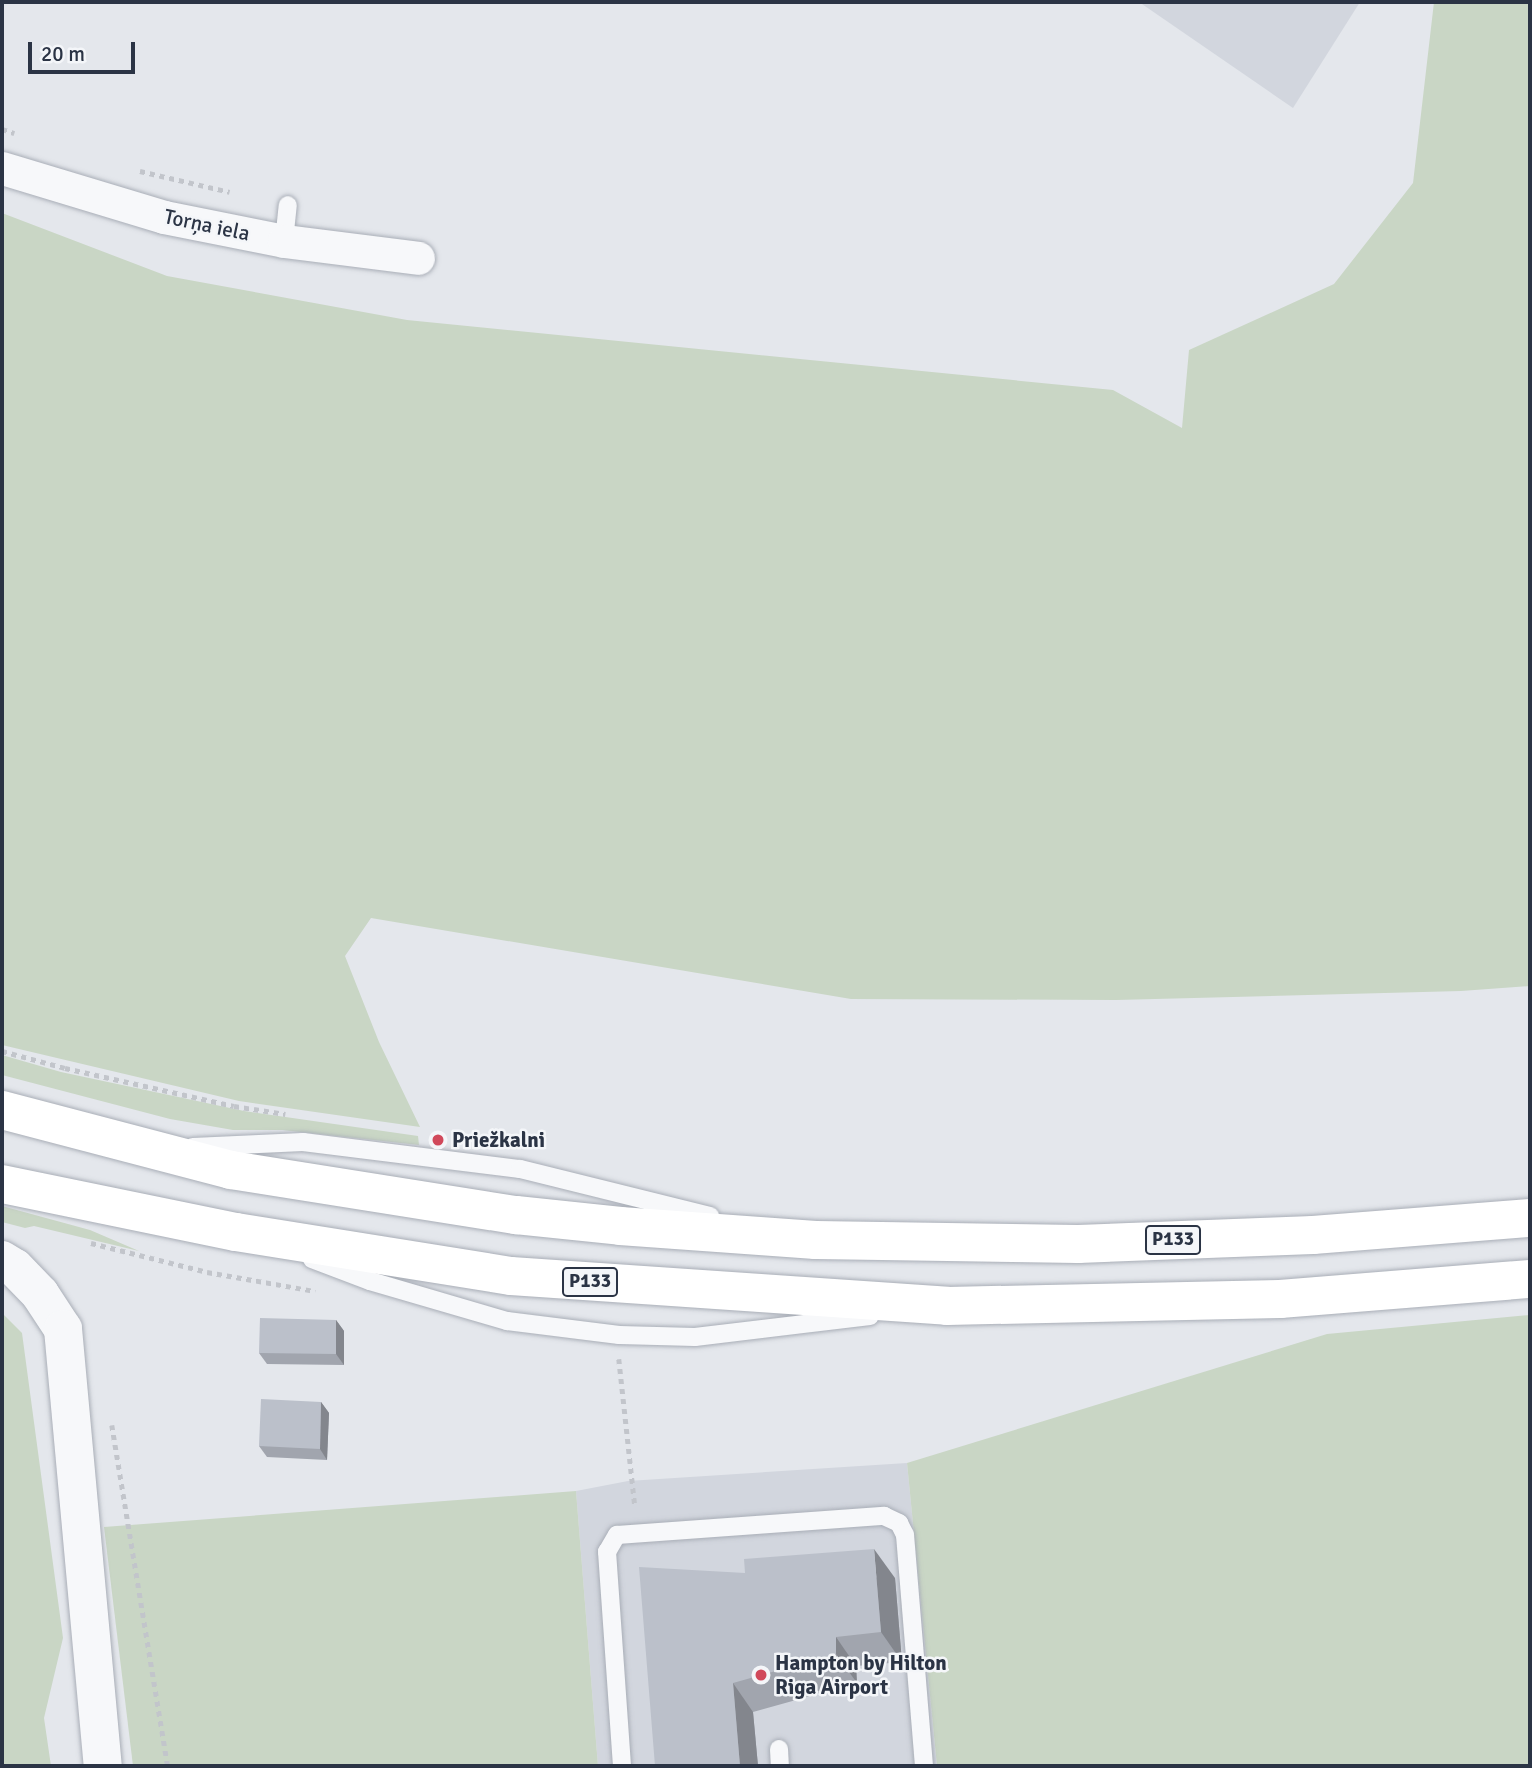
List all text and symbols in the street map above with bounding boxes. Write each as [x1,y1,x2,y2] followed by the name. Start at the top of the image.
[32,28,138,72] scale bar
[41,41,85,67] text: 20 m
[162,204,252,246] street label: Torņa iela
[452,1127,545,1153] place label: Priežkalni
[430,1132,446,1148] marker: Priežkalni
[1145,1224,1201,1256] road number: P133
[562,1266,618,1298] road number: P133
[775,1650,947,1700] place label: Hampton by Hilton Riga Airport
[753,1667,769,1683] marker: Hampton by Hilton Riga Airport

